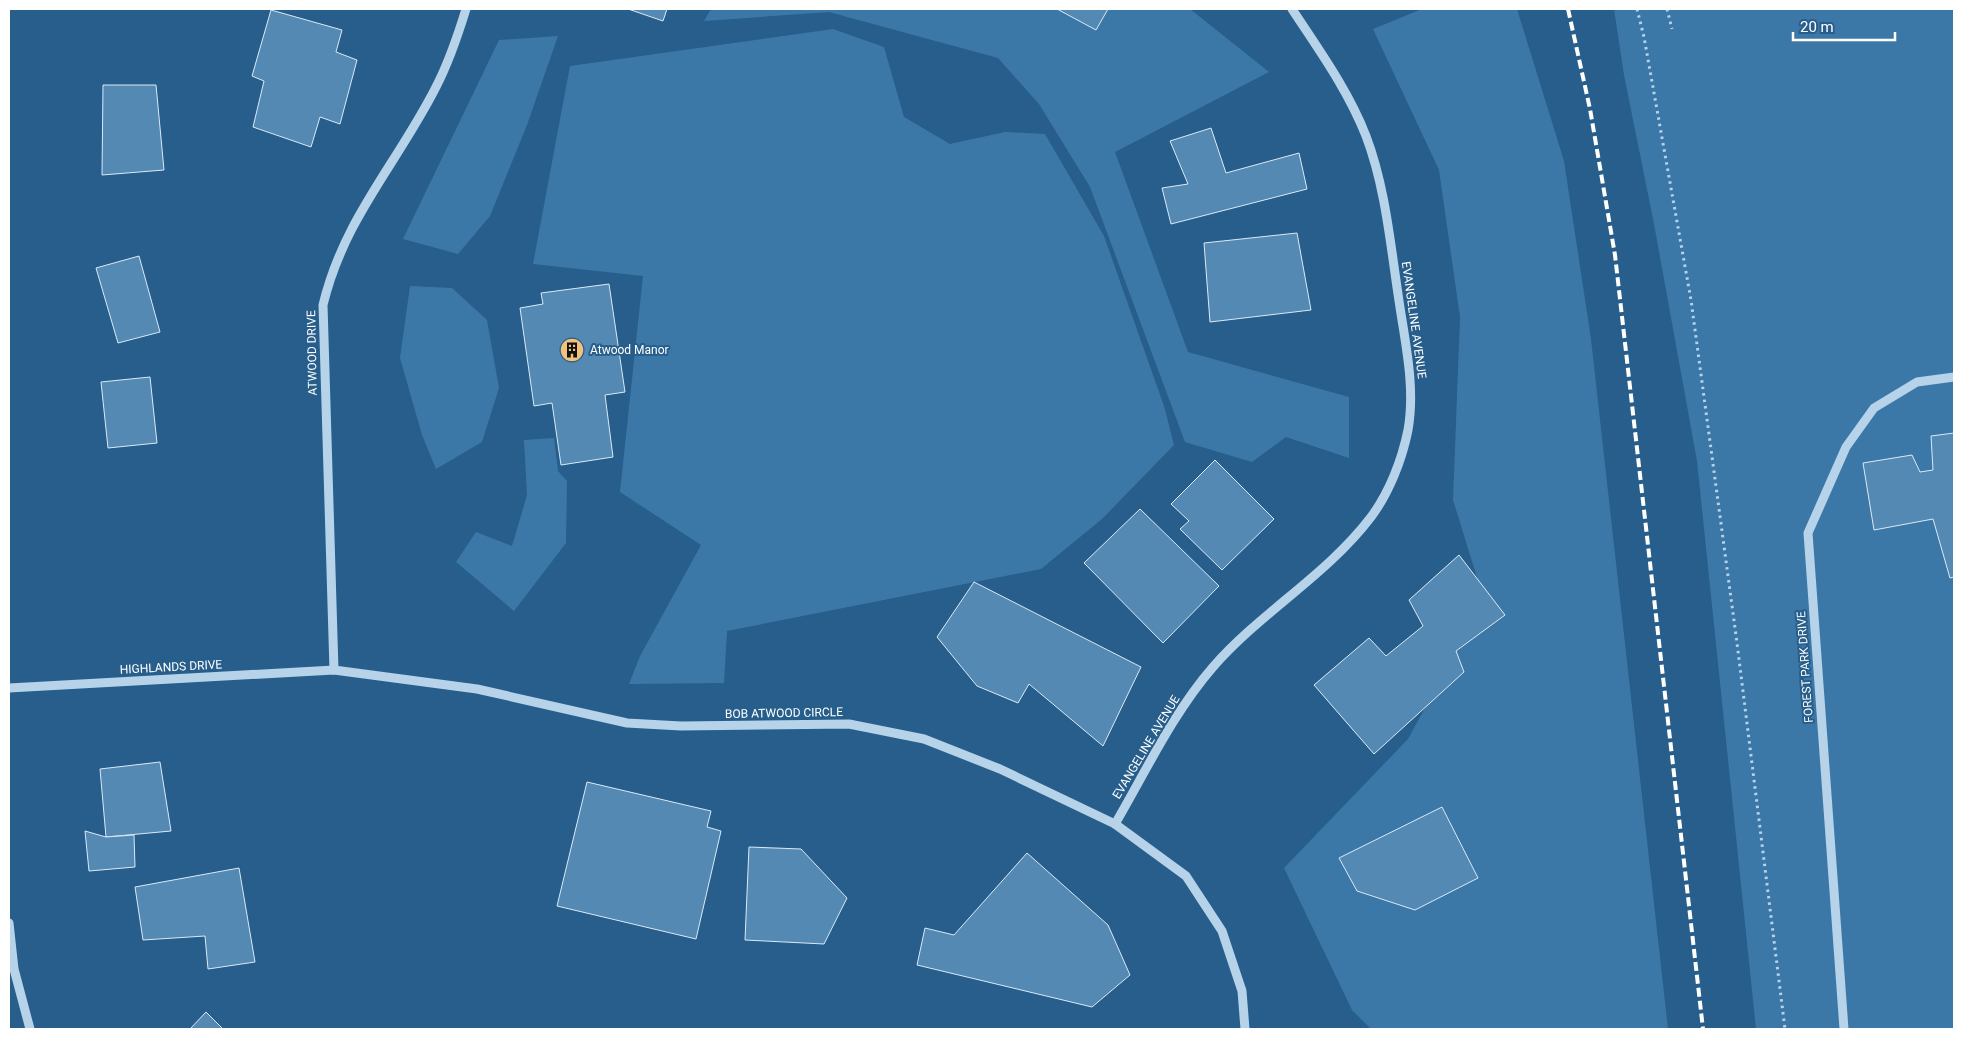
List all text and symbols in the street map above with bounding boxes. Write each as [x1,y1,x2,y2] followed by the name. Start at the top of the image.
[1793,10,1896,42] scale bar
[1800,18,1834,36] text: 20 m
[1399,260,1429,380] street label: EVANGELINE AVENUE
[304,310,320,396] street label: ATWOOD DRIVE
[559,337,585,363] building icon: Atwood Manor
[590,343,669,357] place label: Atwood Manor
[1794,611,1816,723] street label: FOREST PARK DRIVE
[119,657,223,677] street label: HIGHLANDS DRIVE
[1109,692,1183,801] street label: EVANGELINE AVENUE
[725,705,843,721] street label: BOB ATWOOD CIRCLE

